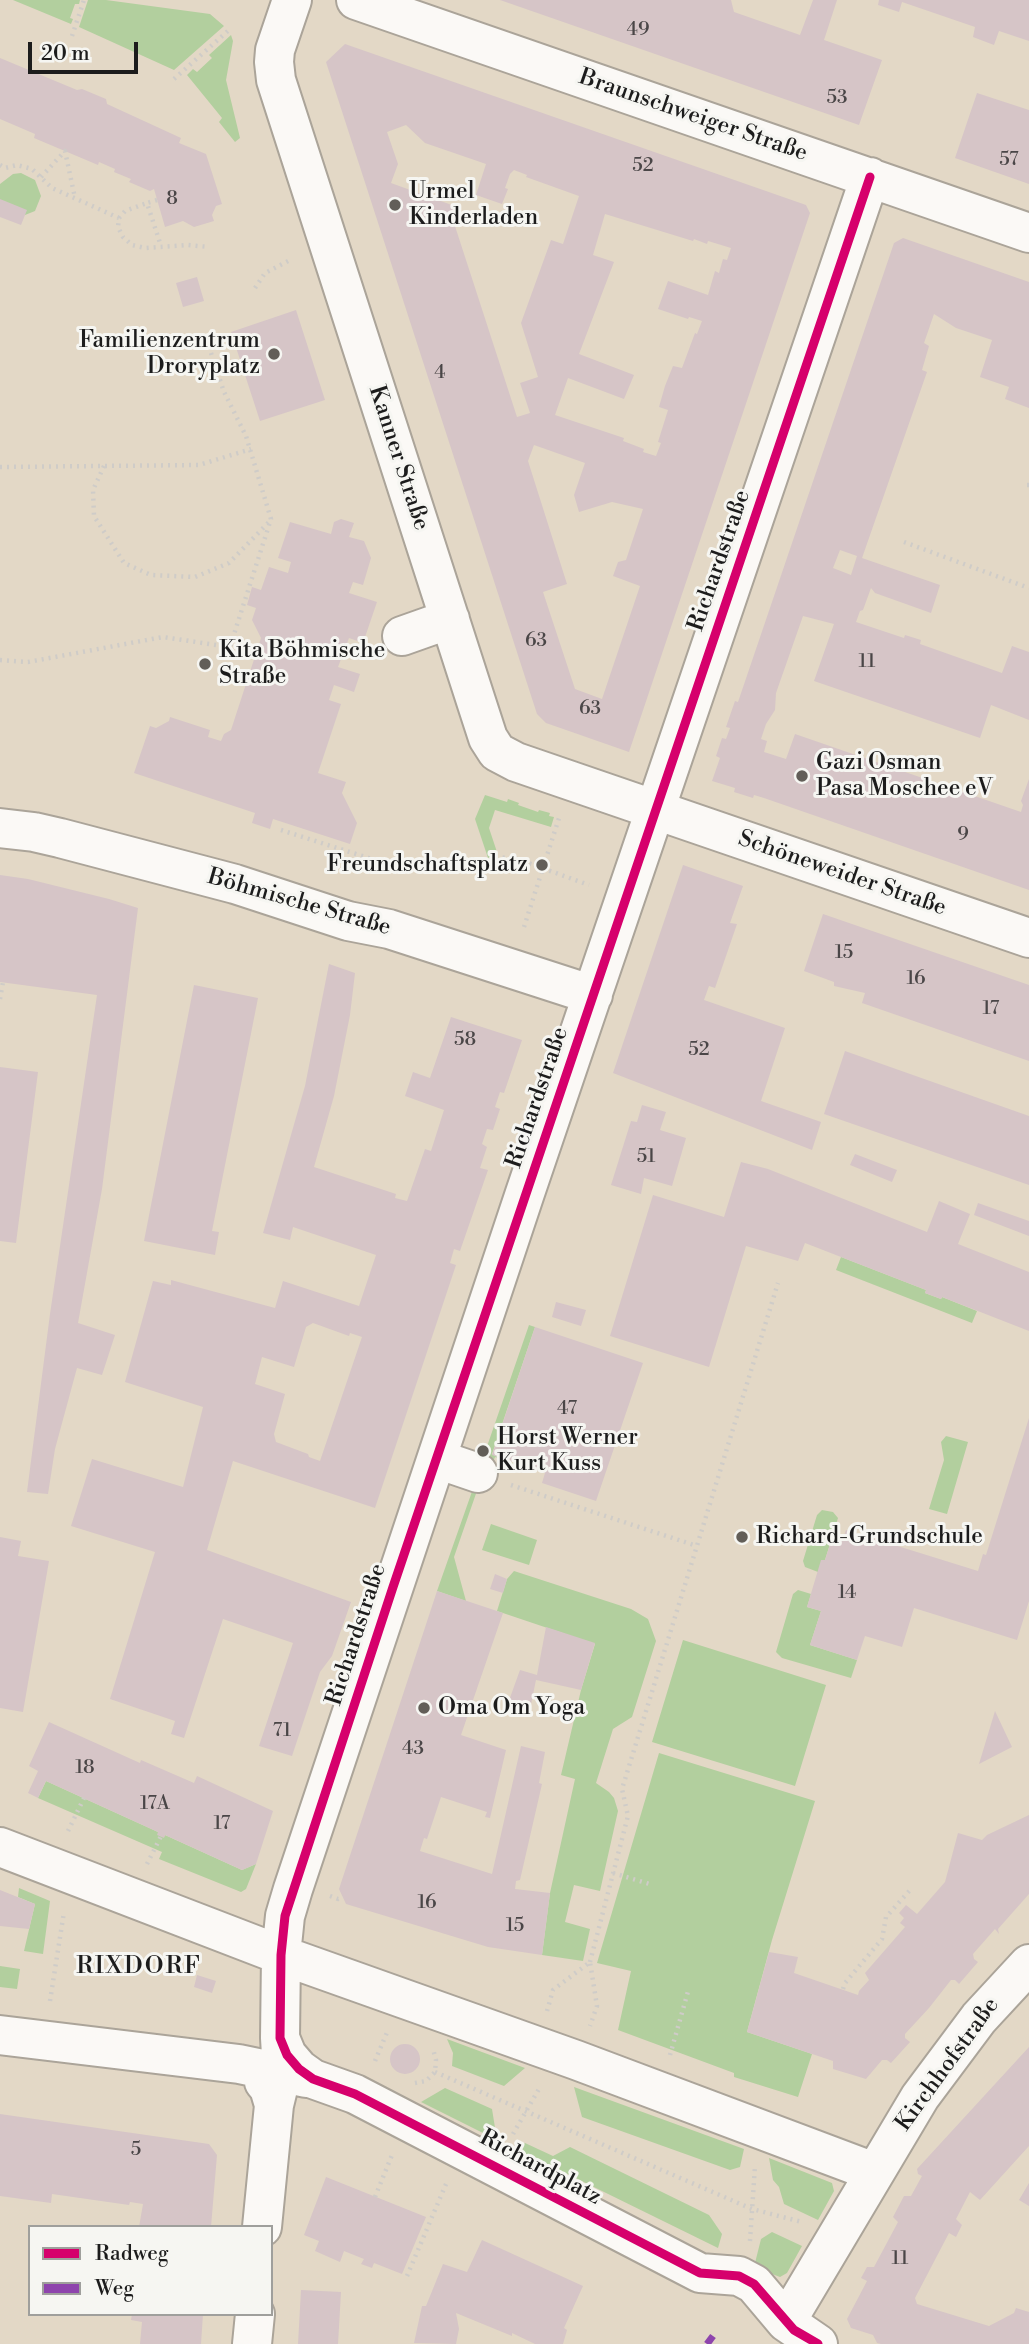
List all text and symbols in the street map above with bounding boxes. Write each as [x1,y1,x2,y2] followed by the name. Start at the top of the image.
[627,19,649,41] house number: 49
[32,28,142,72] scale bar
[41,41,90,67] text: 20 m
[575,64,811,168] street label: Braunschweiger Straße
[827,87,847,109] house number: 53
[999,149,1019,171] house number: 57
[632,155,654,177] house number: 52
[409,178,538,232] place label: Urmel Kinderladen
[166,188,178,210] house number: 8
[387,197,403,213] marker: Urmel Kinderladen
[79,327,260,381] place label: Familienzentrum Droryplatz
[266,346,282,362] marker: Familienzentrum Droryplatz
[434,362,446,384] house number: 4
[362,382,434,534] street label: Kanner Straße
[683,487,757,635] street label: Richardstraße
[525,630,547,652] house number: 63
[219,637,385,691] place label: Kita Böhmische Straße
[859,651,875,673] house number: 11
[197,656,213,672] marker: Kita Böhmische Straße
[579,698,601,720] house number: 63
[816,749,993,803] place label: Gazi Osman Pasa Moschee eV
[794,768,810,784] marker: Gazi Osman Pasa Moschee eV
[957,824,969,846] house number: 9
[734,825,950,923] street label: Schöneweider Straße
[327,851,528,879] place label: Freundschaftsplatz
[534,857,550,873] marker: Freundschaftsplatz
[204,864,394,942] street label: Böhmische Straße
[835,942,853,964] house number: 15
[906,968,926,990] house number: 16
[983,998,999,1020] house number: 17
[501,1024,575,1172] street label: Richardstraße
[454,1029,476,1051] house number: 58
[688,1039,710,1061] house number: 52
[637,1146,655,1168] house number: 51
[557,1398,577,1420] house number: 47
[497,1424,638,1478] place label: Horst Werner Kurt Kuss
[475,1443,491,1459] marker: Horst Werner Kurt Kuss
[756,1523,983,1551] place label: Richard-Grundschule
[734,1529,750,1545] marker: Richard-Grundschule
[321,1561,393,1709] street label: Richardstraße
[838,1582,856,1604] house number: 14
[438,1694,585,1722] place label: Oma Om Yoga
[416,1700,432,1716] marker: Oma Om Yoga
[273,1720,291,1742] house number: 71
[402,1738,424,1760] house number: 43
[75,1757,95,1779] house number: 18
[140,1793,170,1815] house number: 17A
[214,1813,230,1835] house number: 17
[417,1892,437,1914] house number: 16
[506,1915,524,1937] house number: 15
[77,1953,201,1981] district label: RIXDORF
[890,1993,1006,2137] street label: Kirchhofstraße
[474,2124,606,2212] street label: Richardplatz
[131,2139,141,2161] house number: 5
[28,2225,273,2316] legend
[95,2241,169,2267] text: Radweg
[892,2248,908,2270] house number: 11
[95,2276,134,2302] text: Weg

